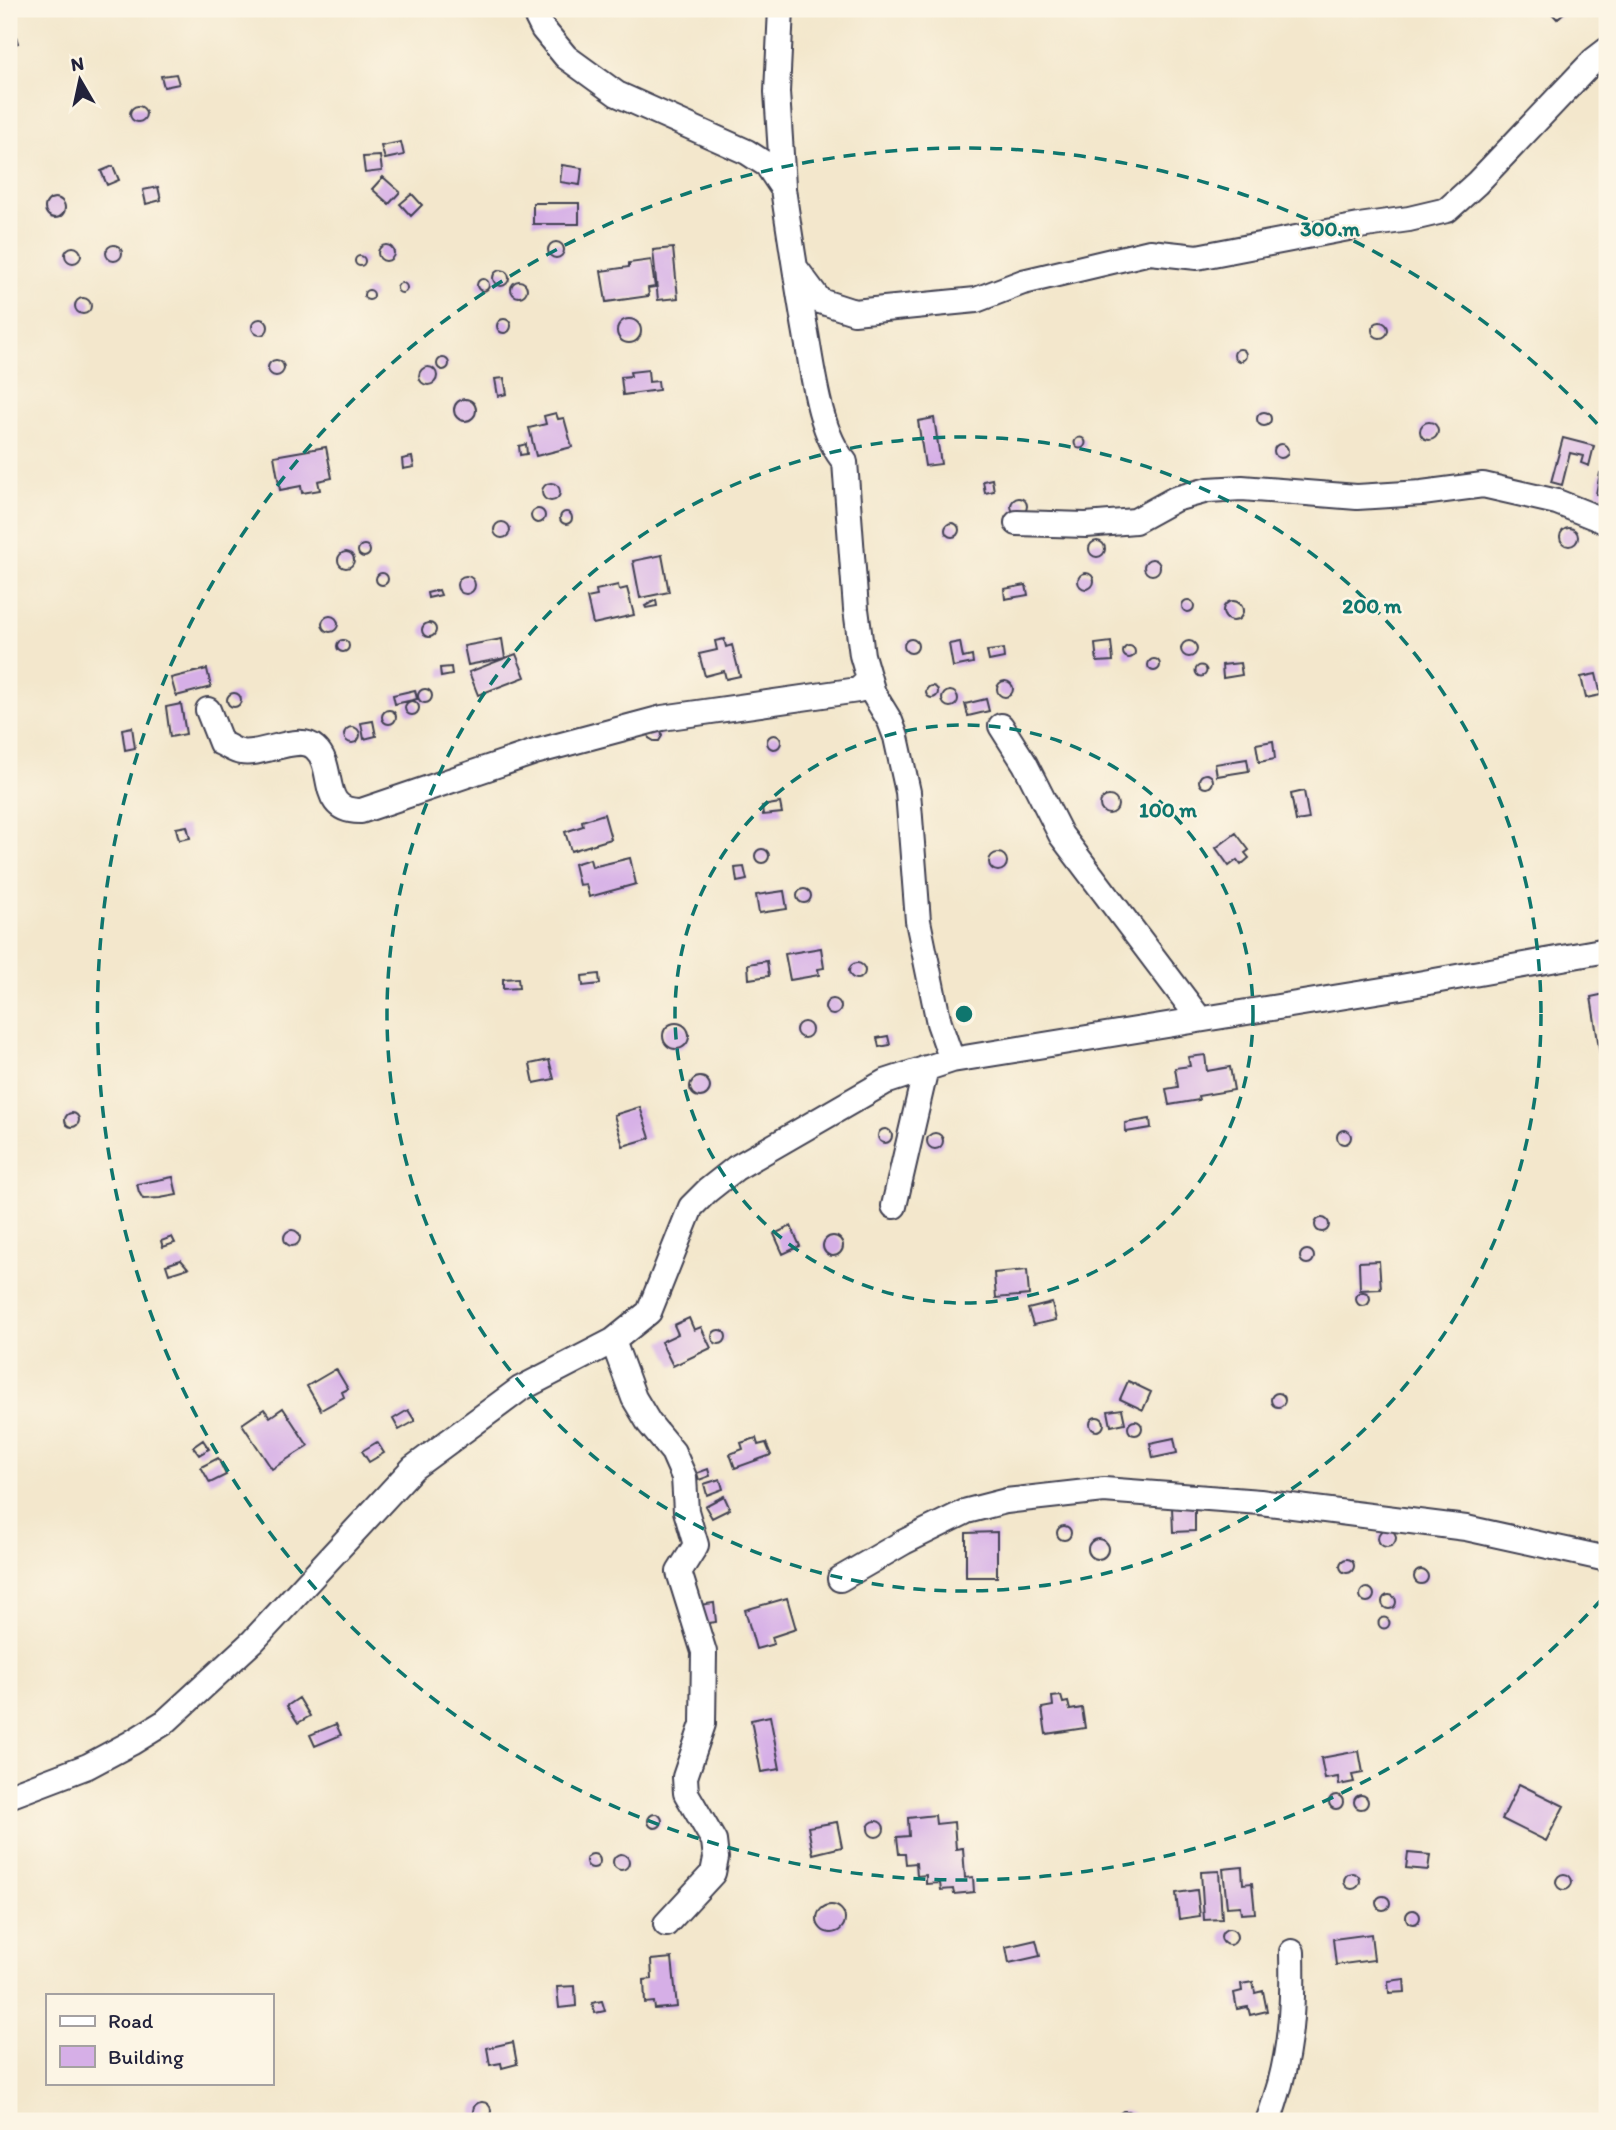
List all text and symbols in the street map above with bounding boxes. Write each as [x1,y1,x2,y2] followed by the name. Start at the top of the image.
[46,46,116,116] north arrow
[69,51,86,76] text: N
[1300,216,1360,241] text: 300 m
[1342,593,1402,618] text: 200 m
[1139,797,1197,822] text: 100 m
[952,1002,976,1026] centre of rings
[46,1994,273,2084] legend
[108,2008,154,2033] text: Road
[108,2044,184,2069] text: Building

